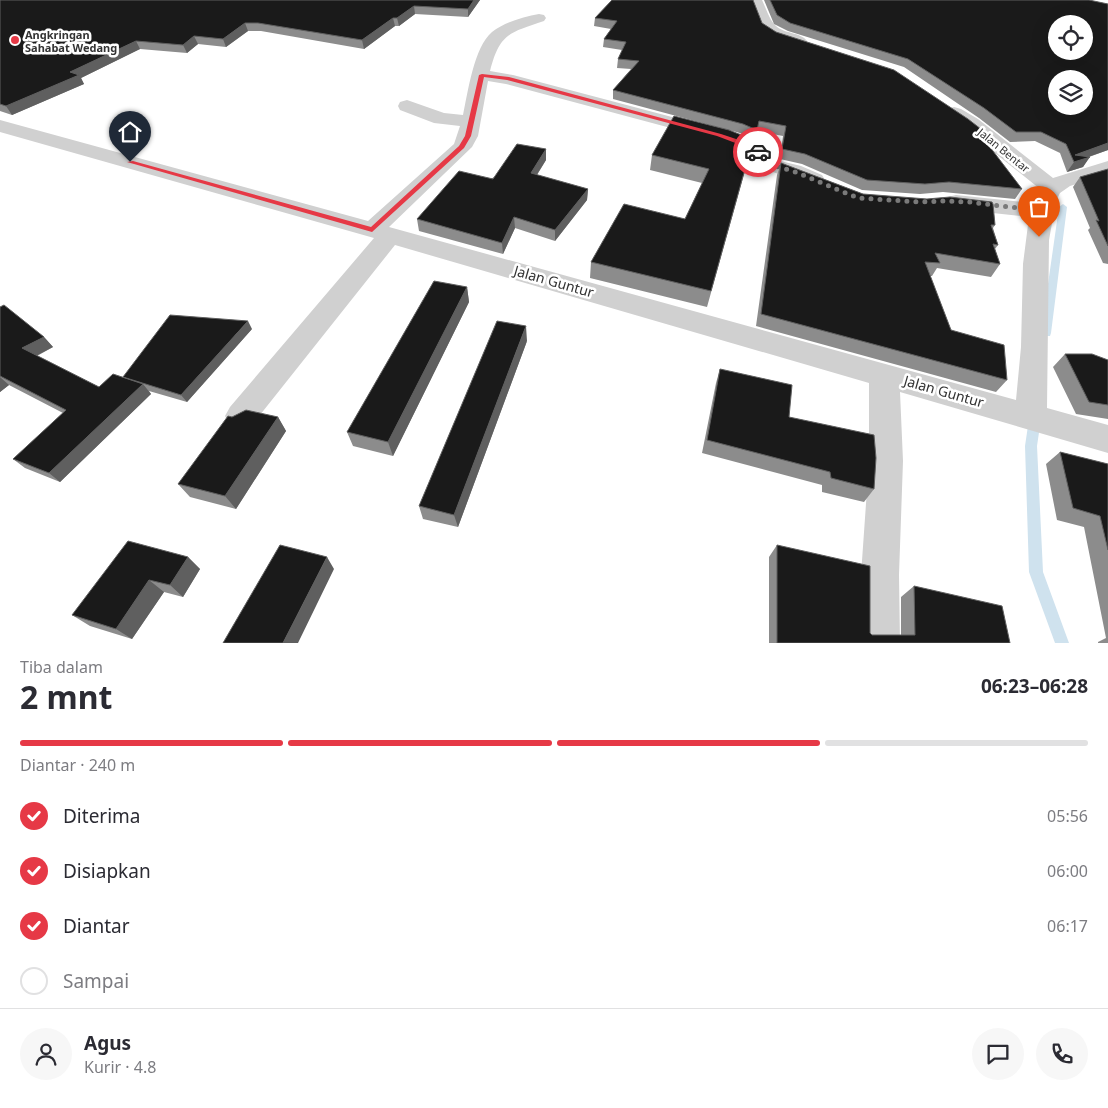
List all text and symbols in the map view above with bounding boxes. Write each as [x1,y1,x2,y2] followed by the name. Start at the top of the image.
[1048,15,1093,115] map controls
[1048,15,1093,60] button: locate
[25,27,117,55] place label: Angkringan Sahabat Wedang
[9,34,21,46] marker: Angkringan Sahabat Wedang
[1048,70,1093,115] button: layers
[109,111,151,162] pin
[116,118,144,146] icon: home
[974,124,1033,176] street label: Jalan Bentar
[733,127,783,177] courier
[744,138,772,166] icon: car
[1018,186,1060,237] pin
[1025,193,1053,221] icon: bag
[510,260,596,302] street label: Jalan Guntur
[900,370,986,412] street label: Jalan Guntur
[20,656,103,678] text: Tiba dalam
[981,673,1088,699] text: 06:23–06:28
[20,675,113,718] text: 2 mnt
[20,754,135,776] text: Diantar · 240 m
[20,802,48,830] icon: check
[63,803,141,829] text: Diterima
[1047,805,1088,827] text: 05:56
[20,857,48,885] icon: check
[63,858,151,884] text: Disiapkan
[1047,860,1088,882] text: 06:00
[20,912,48,940] icon: check
[63,913,130,939] text: Diantar
[1047,915,1088,937] text: 06:17
[63,968,129,994] text: Sampai
[20,1028,72,1080] button: person
[972,1028,1024,1080] button: chat
[1036,1028,1088,1080] button: phone
[84,1030,131,1056] text: Agus
[84,1056,156,1078] text: Kurir · 4.8

